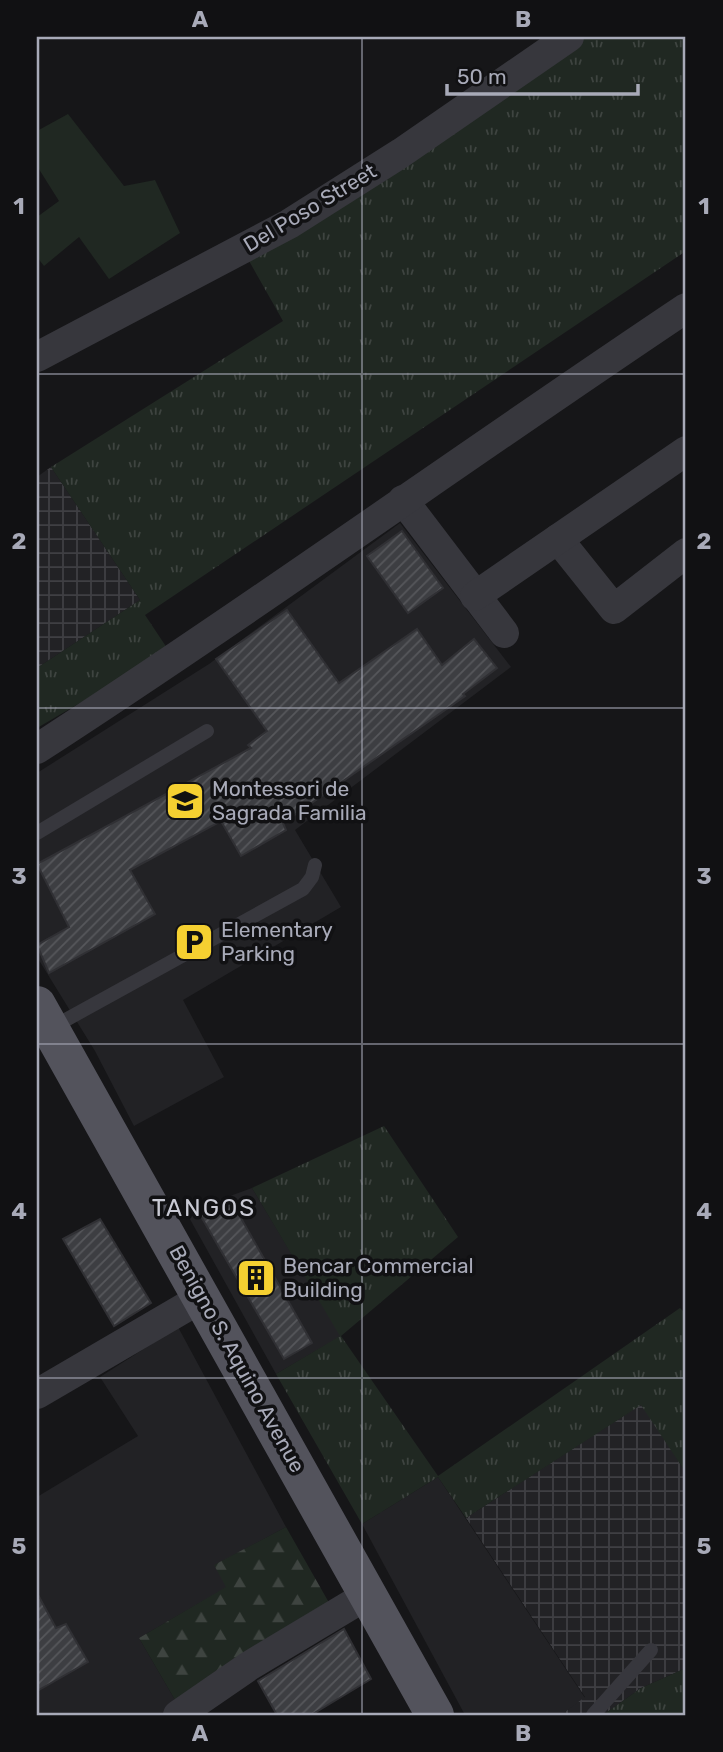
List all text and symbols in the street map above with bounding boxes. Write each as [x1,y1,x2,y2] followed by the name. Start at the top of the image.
[192,5,209,33] text: A
[515,5,531,33] text: B
[447,52,637,96] scale bar
[457,64,507,89] text: 50 m
[239,158,381,257] street label: Del Poso Street
[13,192,25,220] text: 1
[698,192,710,220] text: 1
[12,527,26,555] text: 2
[697,527,711,555] text: 2
[212,776,367,825] place label: Montessori de Sagrada Familia
[164,780,206,822] school or university icon: Montessori de Sagrada Familia
[11,862,27,890] text: 3
[696,862,712,890] text: 3
[221,917,333,966] place label: Elementary Parking
[173,921,215,963] parking icon: Elementary Parking
[152,1194,256,1222] district label: TANGOS
[11,1197,27,1225] text: 4
[696,1197,712,1225] text: 4
[164,1241,310,1477] street label: Benigno S. Aquino Avenue
[283,1253,474,1302] place label: Bencar Commercial Building
[235,1257,277,1299] building icon: Bencar Commercial Building
[12,1532,27,1560] text: 5
[697,1532,712,1560] text: 5
[192,1719,209,1747] text: A
[515,1719,531,1747] text: B

